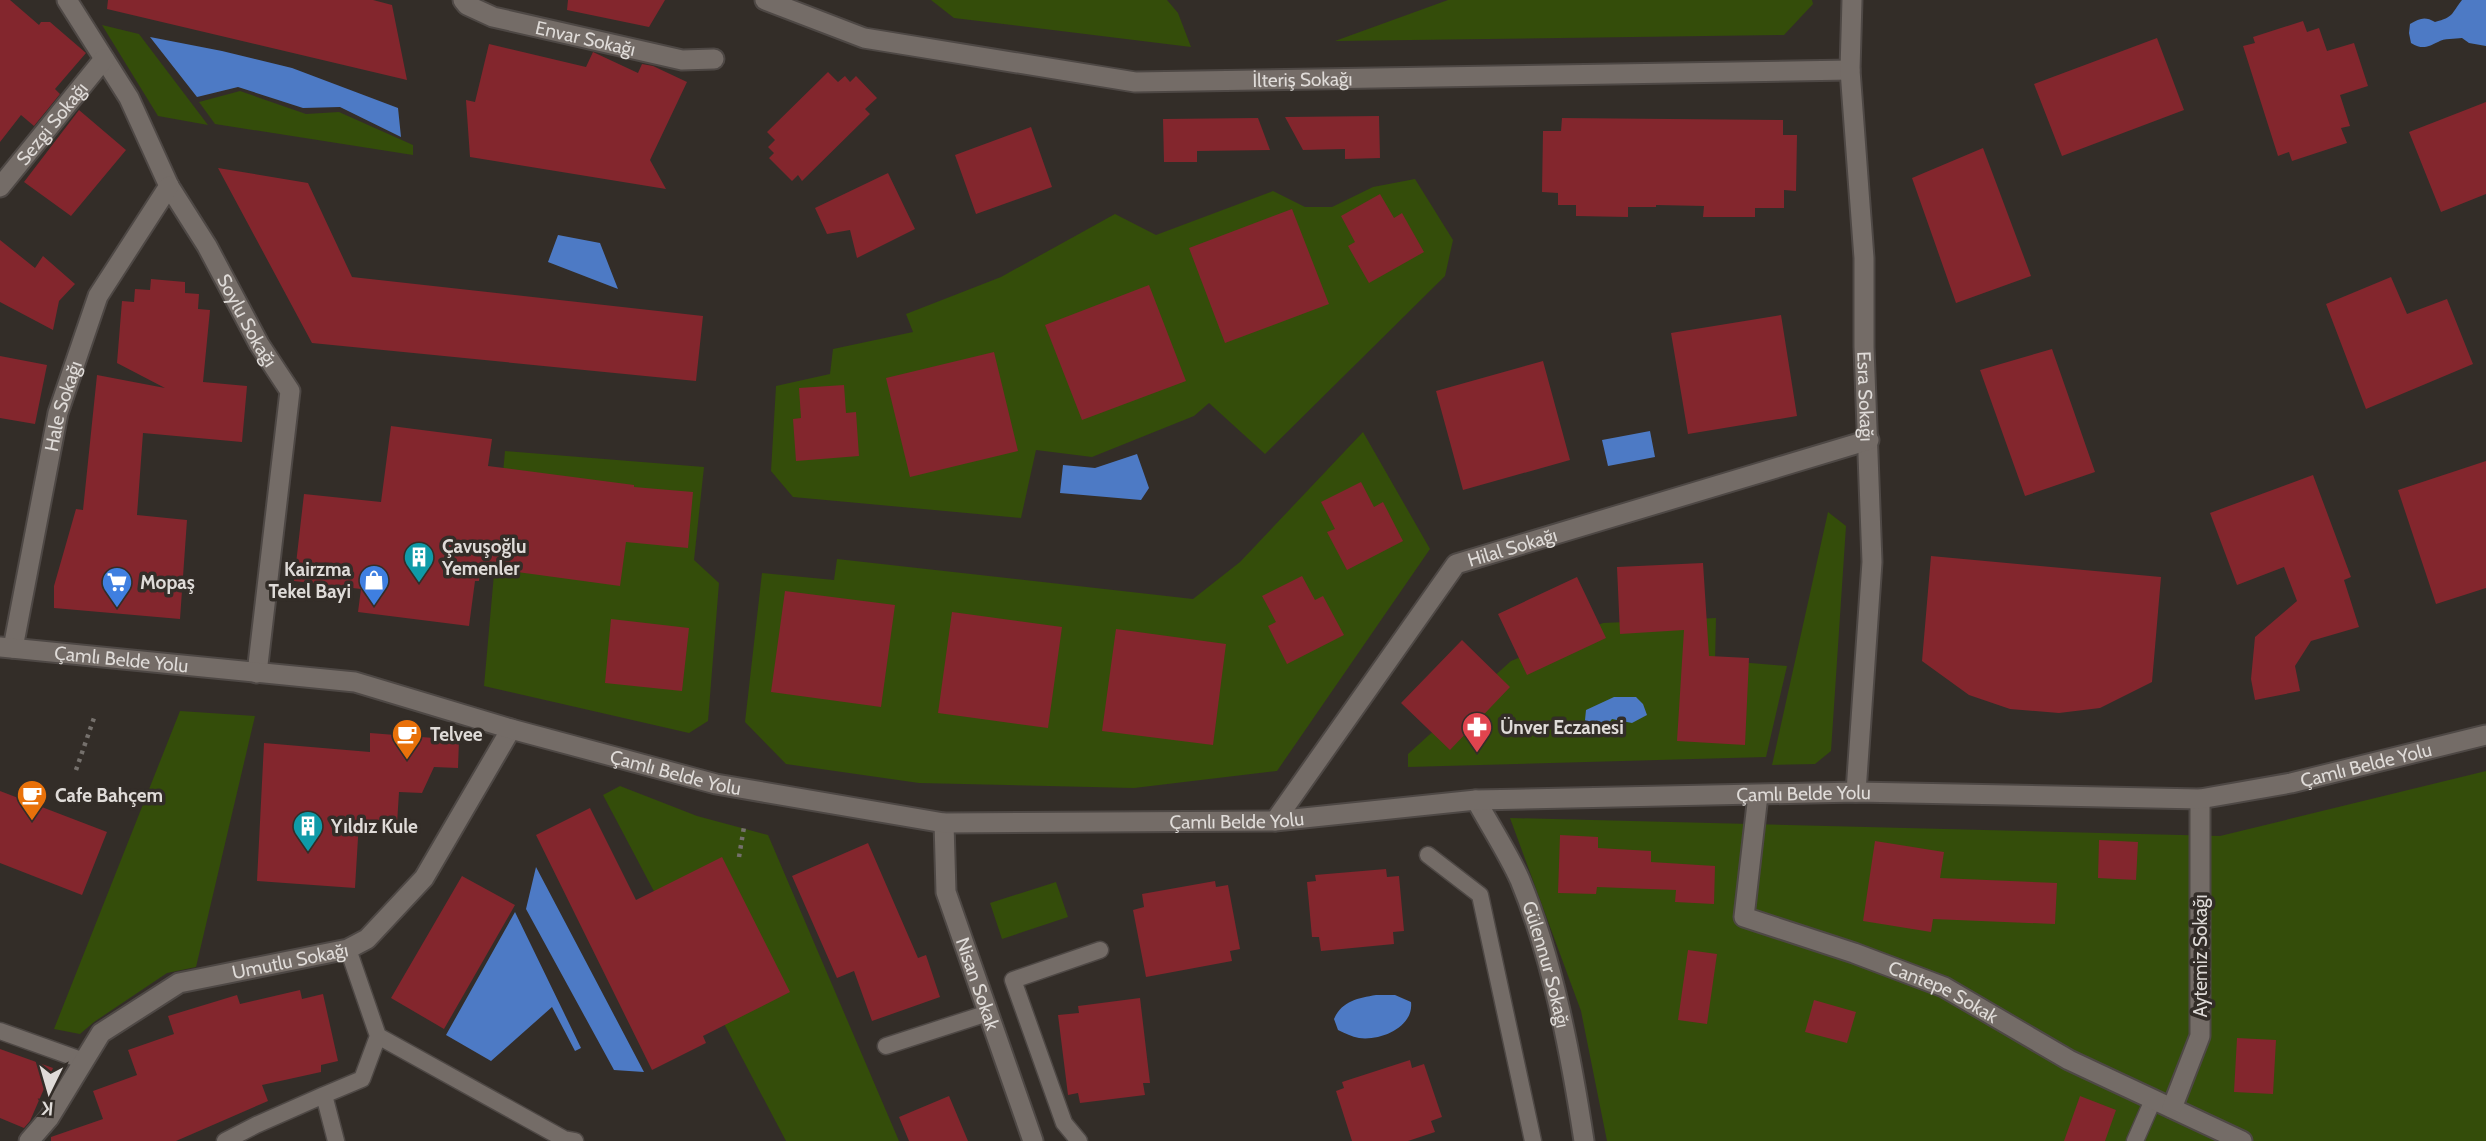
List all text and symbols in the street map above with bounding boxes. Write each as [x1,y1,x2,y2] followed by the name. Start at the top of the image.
[533,16,638,61] street label: Envar Sokağı
[1252,67,1353,92] street label: İlteriş Sokağı
[11,77,92,170] street label: Sezgi Sokağı
[212,270,282,371] street label: Soylu Sokağı
[1853,351,1879,442] street label: Esra Sokağı
[39,358,86,453] street label: Hale Sokağı
[1465,523,1560,571] street label: Hilal Sokağı
[441,535,526,580] place label: Çavuşoğlu Yemenler
[402,540,436,584] building icon: Çavuşoğlu Yemenler
[268,558,352,603] place label: Kairzma Tekel Bayi
[357,563,391,607] shop icon: Kairzma Tekel Bayi
[100,565,134,609] supermarket icon: Mopaş
[140,571,195,594] place label: Mopaş
[53,641,189,677] street label: Çamlı Belde Yolu
[1460,710,1494,754] pharmacy icon: Ünver Eczanesi
[1500,716,1624,739] place label: Ünver Eczanesi
[390,717,424,761] cafe icon: Telvee
[430,723,483,746] place label: Telvee
[2298,737,2434,792] street label: Çamlı Belde Yolu
[608,745,743,800] street label: Çamlı Belde Yolu
[15,778,49,822] cafe icon: Cafe Bahçem
[1736,780,1871,806] street label: Çamlı Belde Yolu
[55,784,163,807] place label: Cafe Bahçem
[1170,807,1305,833] street label: Çamlı Belde Yolu
[291,809,325,853] building icon: Yıldız Kule
[330,815,418,838] place label: Yıldız Kule
[2189,894,2212,1018] street label: Aytemiz Sokağı
[1518,898,1575,1030] street label: Gülennur Sokağı
[951,934,1005,1033] street label: Nisan Sokak
[230,938,350,984] street label: Umutlu Sokağı
[1885,956,2003,1028] street label: Cantepe Sokak
[14,1057,84,1127] north arrow
[41,1096,55,1120] text: K

